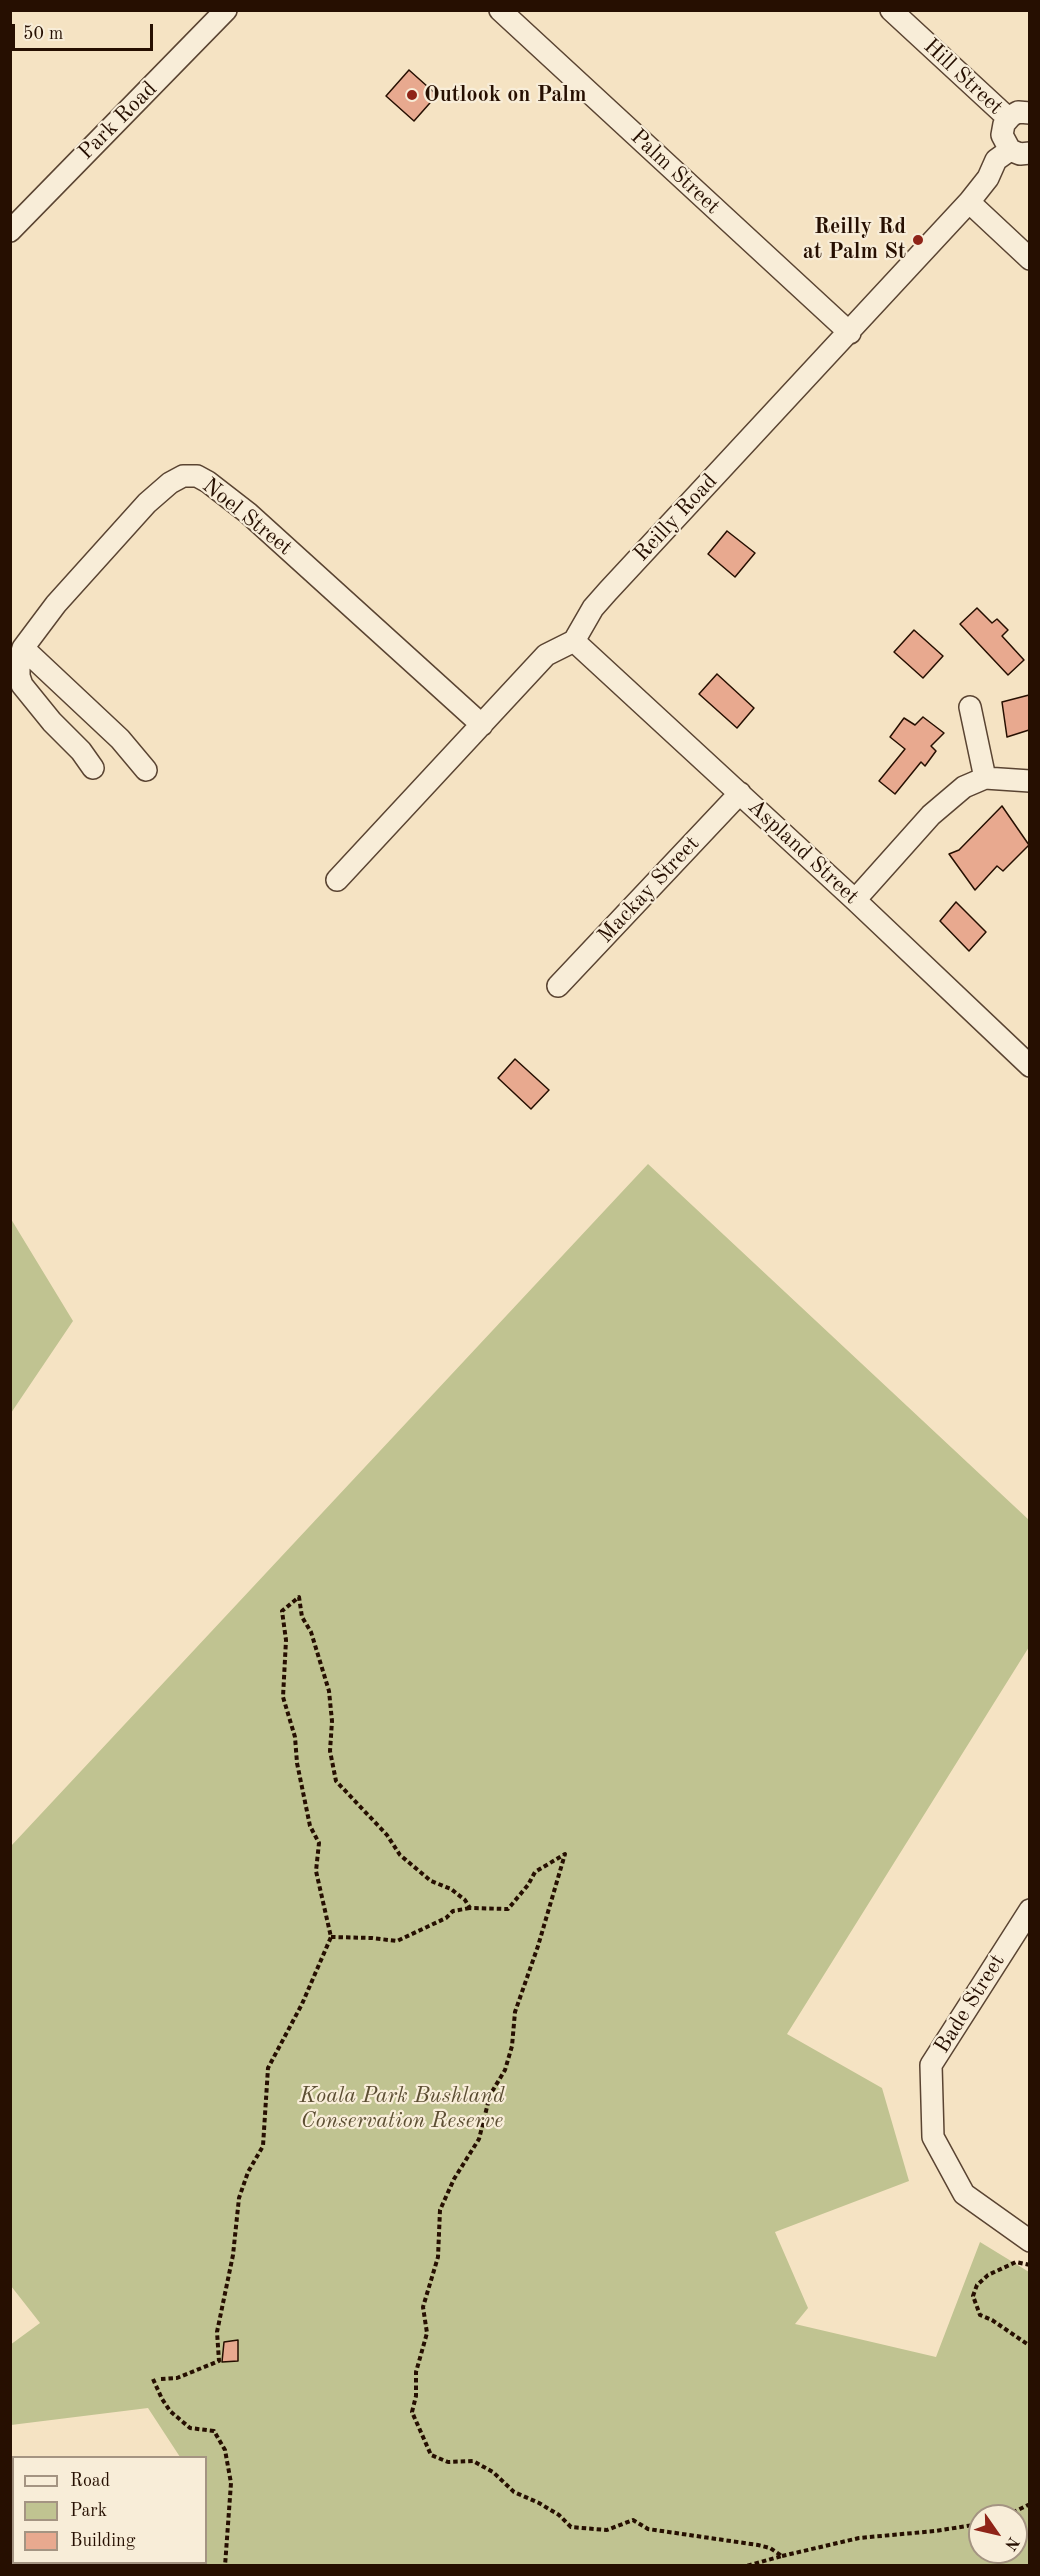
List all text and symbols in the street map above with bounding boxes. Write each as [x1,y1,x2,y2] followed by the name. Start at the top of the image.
[15,12,156,50] scale bar
[23,25,63,43] text: 50 m
[918,33,1008,121] street label: Hill Street
[73,76,163,166] street label: Park Road
[424,82,587,108] place label: Outlook on Palm
[405,88,419,102] marker: Outlook on Palm
[625,124,725,220] street label: Palm Street
[803,214,906,266] place label: Reilly Rd at Palm St
[911,233,925,247] marker: Reilly Rd at Palm St
[629,469,723,567] street label: Reilly Road
[197,473,297,561] street label: Noel Street
[742,794,864,910] street label: Aspland Street
[593,831,705,949] street label: Mackay Street
[929,1949,1011,2059] street label: Bade Street
[299,2083,505,2134] park label: Koala Park Bushland Conservation Reserve
[12,2456,207,2564] legend
[70,2472,110,2490] text: Road
[70,2502,107,2520] text: Park
[968,2504,1028,2564] north arrow
[70,2532,135,2550] text: Building
[1001,2533,1021,2552] text: N

